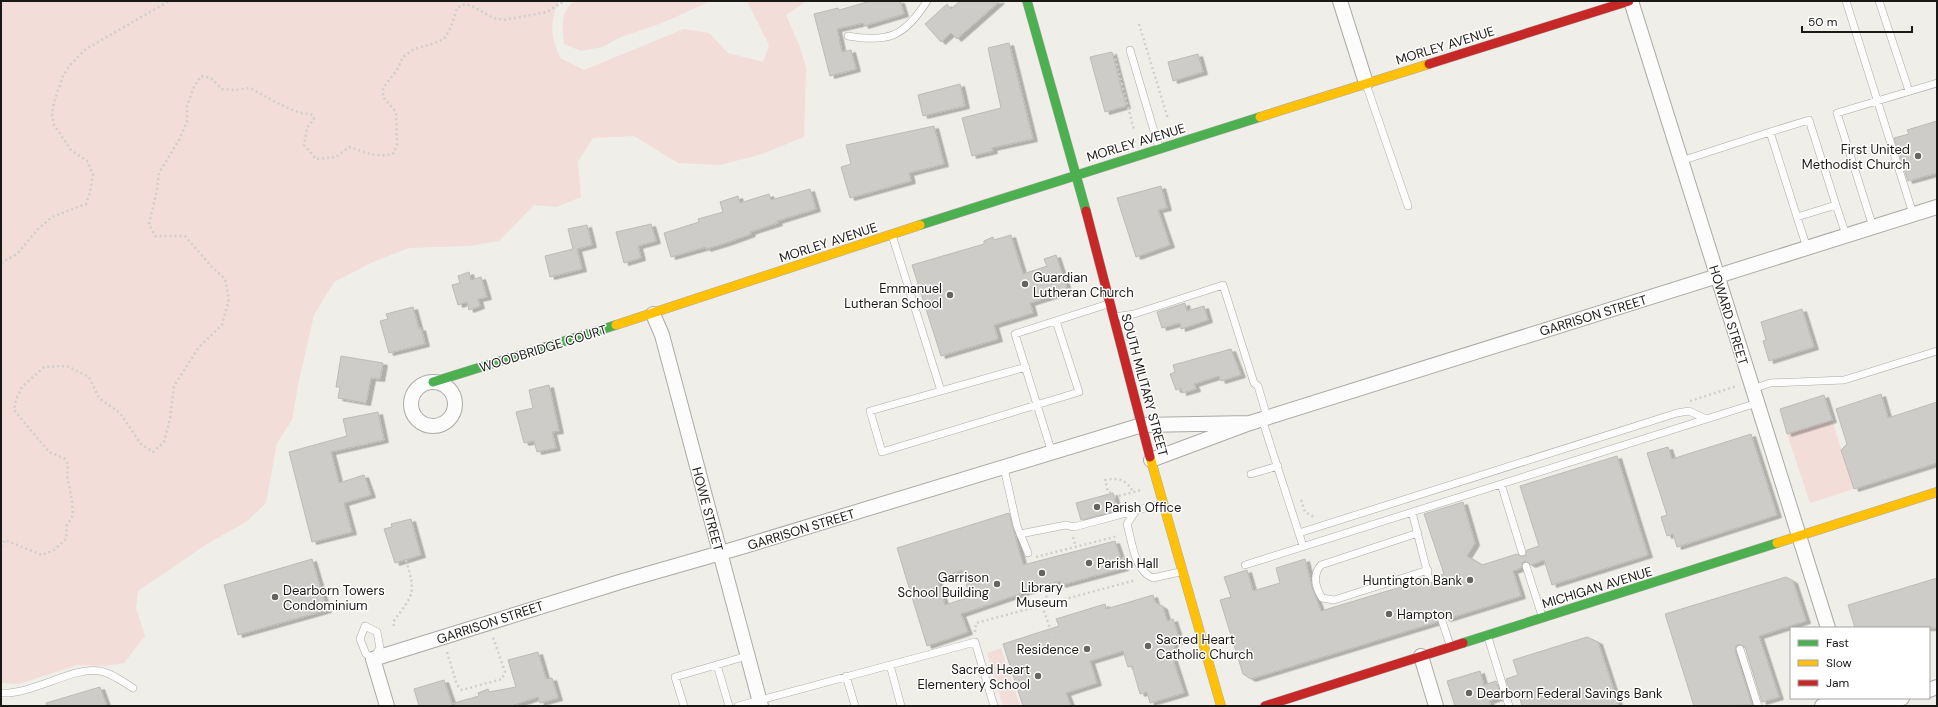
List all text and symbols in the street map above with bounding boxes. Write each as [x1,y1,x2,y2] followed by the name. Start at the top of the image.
[1802,8,1912,34] scale bar
[1808,14,1837,30] text: 50 m
[1394,22,1496,69] street label: MORLEY AVENUE
[1085,119,1187,166] street label: MORLEY AVENUE
[1802,141,1910,173] place label: First United Methodist Church
[1913,151,1923,161] marker: First United Methodist Church
[777,219,879,266] street label: MORLEY AVENUE
[1705,263,1752,367] street label: HOWARD STREET
[1033,269,1134,301] place label: Guardian Lutheran Church
[1020,279,1030,289] marker: Guardian Lutheran Church
[844,280,942,312] place label: Emmanuel Lutheran School
[945,290,955,300] marker: Emmanuel Lutheran School
[1537,291,1649,340] street label: GARRISON STREET
[1117,312,1172,458] street label: SOUTH MILITARY STREET
[477,321,609,376] street label: WOODBRIDGE COURT
[688,465,727,553] street label: HOWE STREET
[1105,499,1181,516] place label: Parish Office
[1092,502,1102,512] marker: Parish Office
[745,505,857,554] street label: GARRISON STREET
[1097,555,1158,572] place label: Parish Hall
[1084,558,1094,568] marker: Parish Hall
[1540,563,1654,612] street label: MICHIGAN AVENUE
[1037,568,1047,578] marker: Library Museum
[897,569,989,601] place label: Garrison School Building
[1363,572,1462,589] place label: Huntington Bank
[1465,575,1475,585] marker: Huntington Bank
[992,579,1002,589] marker: Garrison School Building
[1016,579,1068,611] place label: Library Museum
[283,582,385,614] place label: Dearborn Towers Condominium
[270,592,280,602] marker: Dearborn Towers Condominium
[435,597,546,648] street label: GARRISON STREET
[1397,606,1452,623] place label: Hampton
[1384,609,1394,619] marker: Hampton
[1790,627,1930,699] legend
[1156,631,1253,663] place label: Sacred Heart Catholic Church
[1826,635,1849,651] text: Fast
[1017,641,1079,658] place label: Residence
[1143,641,1153,651] marker: Sacred Heart Catholic Church
[1082,644,1092,654] marker: Residence
[1826,655,1852,671] text: Slow
[917,661,1030,693] place label: Sacred Heart Elementery School
[1033,671,1043,681] marker: Sacred Heart Elementery School
[1826,675,1849,691] text: Jam
[1477,685,1663,702] place label: Dearborn Federal Savings Bank
[1464,688,1474,698] marker: Dearborn Federal Savings Bank

